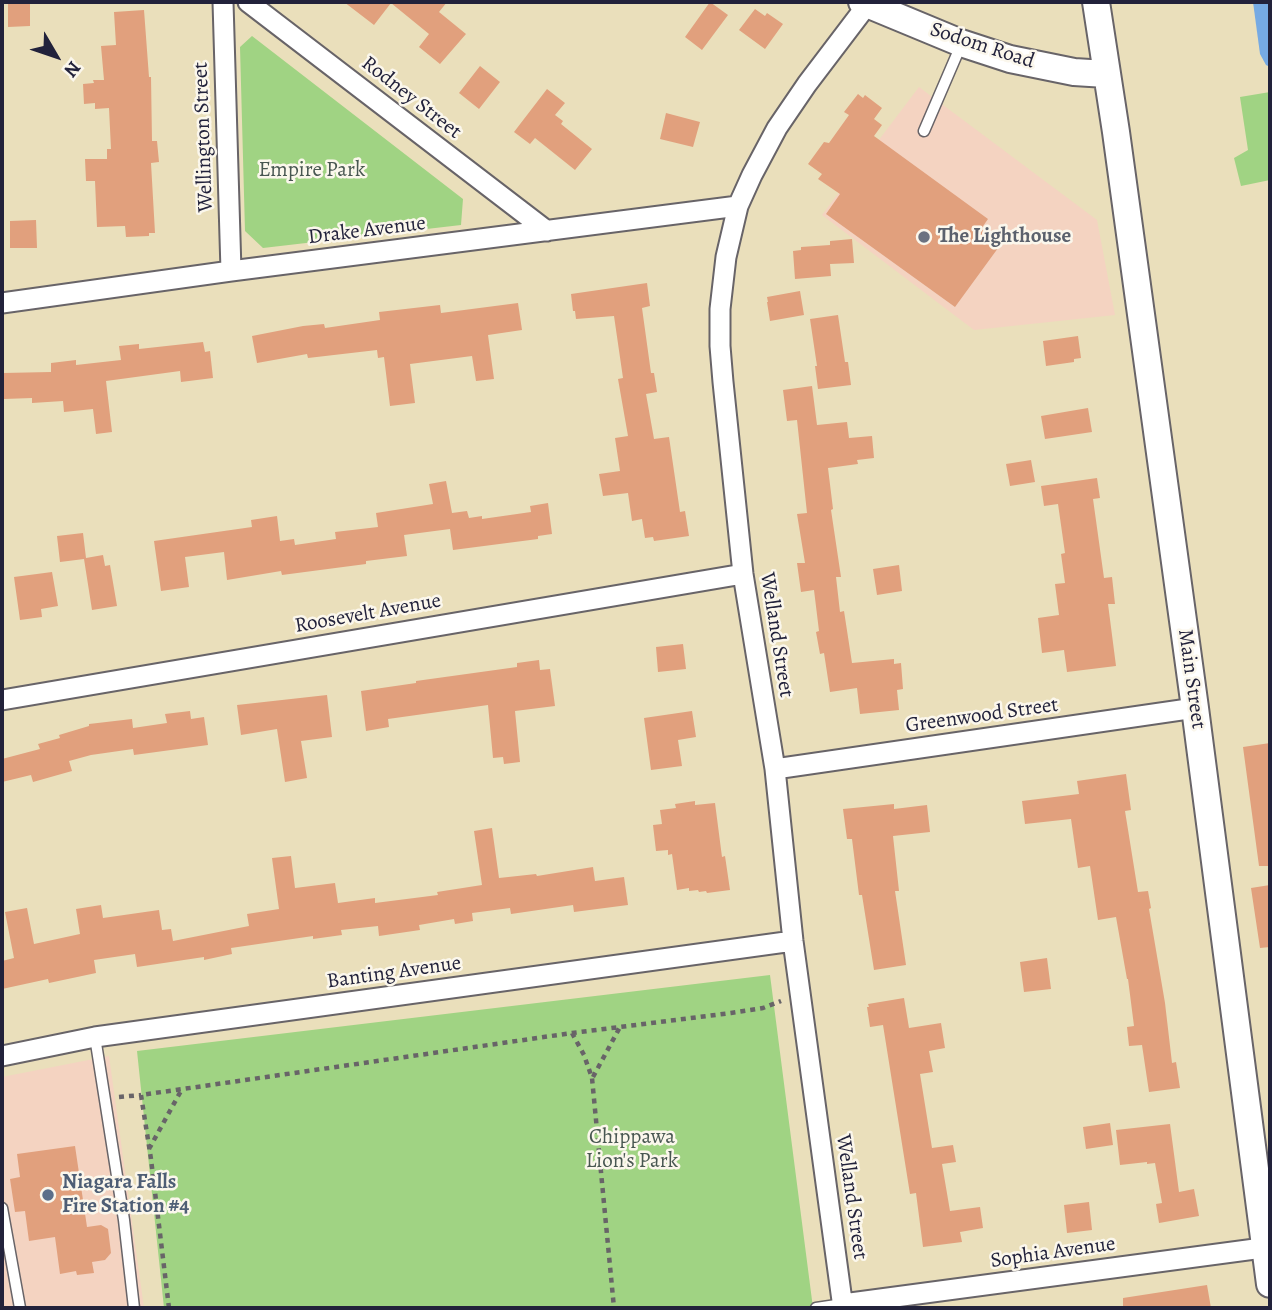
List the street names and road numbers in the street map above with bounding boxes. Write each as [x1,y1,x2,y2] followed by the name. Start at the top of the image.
[927,17,1037,75] street label: Sodom Road
[356,51,466,145] street label: Rodney Street
[189,61,219,213] street label: Wellington Street
[307,211,427,251] street label: Drake Avenue
[754,571,798,699] street label: Welland Street
[293,589,443,639] street label: Roosevelt Avenue
[1172,627,1210,731] street label: Main Street
[904,693,1060,739] street label: Greenwood Street
[325,951,463,995] street label: Banting Avenue
[830,1133,872,1261] street label: Welland Street
[989,1232,1117,1274] street label: Sophia Avenue

